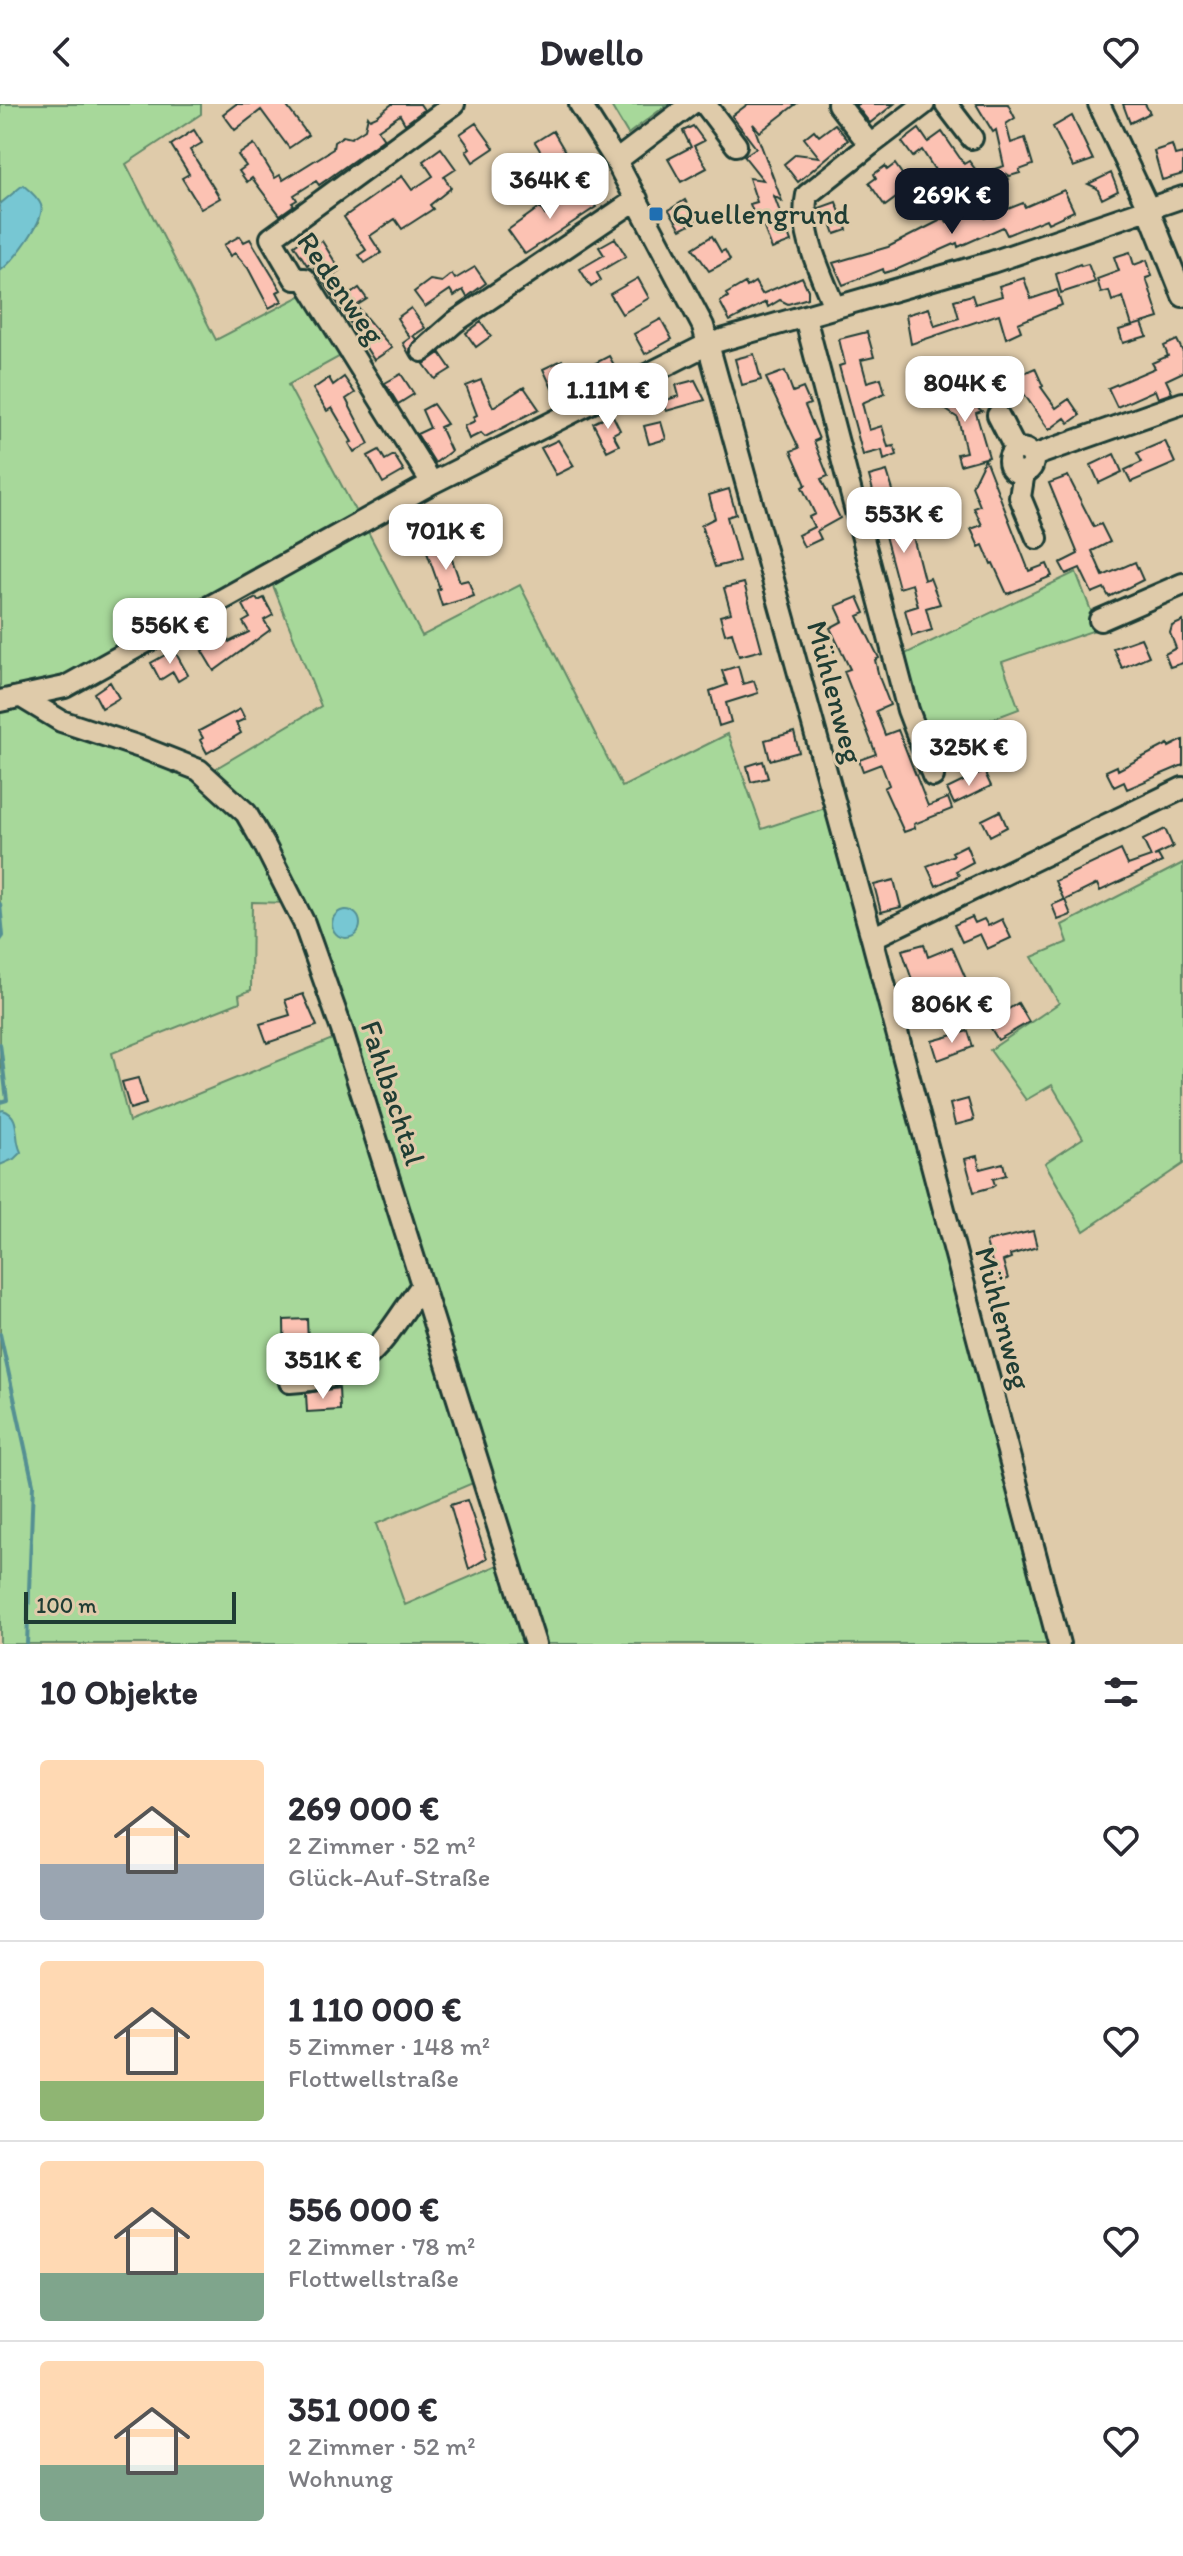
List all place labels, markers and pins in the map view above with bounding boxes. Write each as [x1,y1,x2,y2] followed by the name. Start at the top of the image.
[485,153,615,221] pin: 364K €
[887,168,1017,236] pin: 269K €
[672,195,850,232] place label: Quellengrund
[647,205,665,223] marker: Quellengrund
[900,356,1030,424] pin: 804K €
[534,363,682,431] pin: 1.11M €
[839,487,969,555] pin: 553K €
[381,504,511,572] pin: 701K €
[105,598,235,666] pin: 556K €
[904,720,1034,788] pin: 325K €
[887,977,1017,1045] pin: 806K €
[258,1333,388,1401] pin: 351K €

